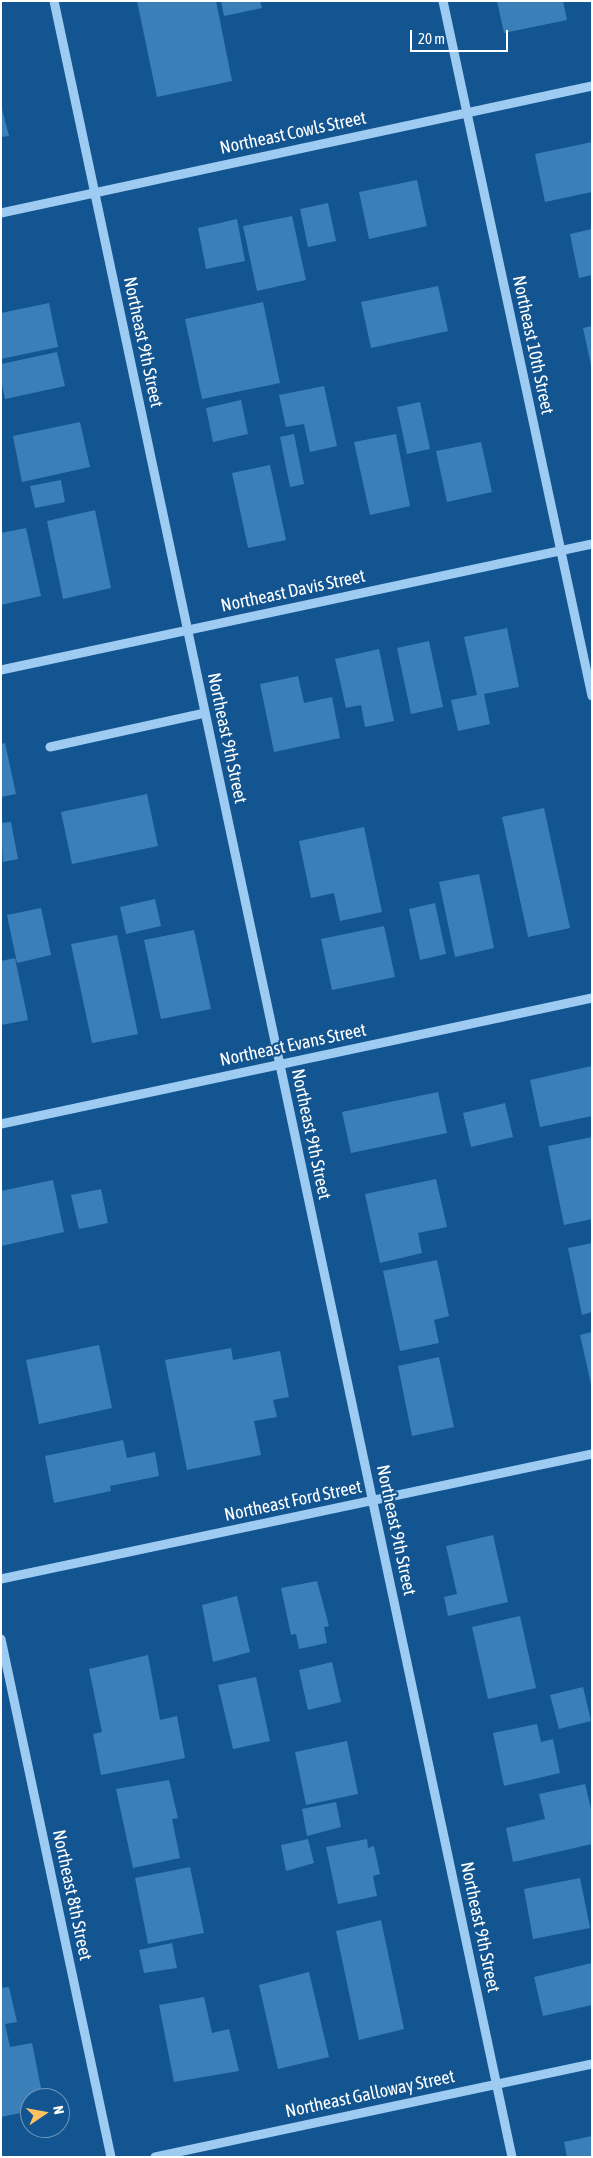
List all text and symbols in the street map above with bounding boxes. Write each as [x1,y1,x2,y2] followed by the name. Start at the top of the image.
[413,20,510,52] scale bar
[418,30,445,47] text: 20 m
[218,107,368,159] street label: Northeast Cowls Street
[508,274,558,416] street label: Northeast 10th Street
[119,275,167,409] street label: Northeast 9th Street
[219,565,367,617] street label: Northeast Davis Street
[203,671,251,805] street label: Northeast 9th Street
[218,1019,368,1071] street label: Northeast Evans Street
[287,1067,335,1201] street label: Northeast 9th Street
[372,1463,420,1597] street label: Northeast 9th Street
[222,1476,364,1526] street label: Northeast Ford Street
[48,1828,96,1962] street label: Northeast 8th Street
[456,1860,504,1994] street label: Northeast 9th Street
[283,2066,457,2122] street label: Northeast Galloway Street
[20,2088,70,2138] north arrow
[50,2104,67,2116] text: N

